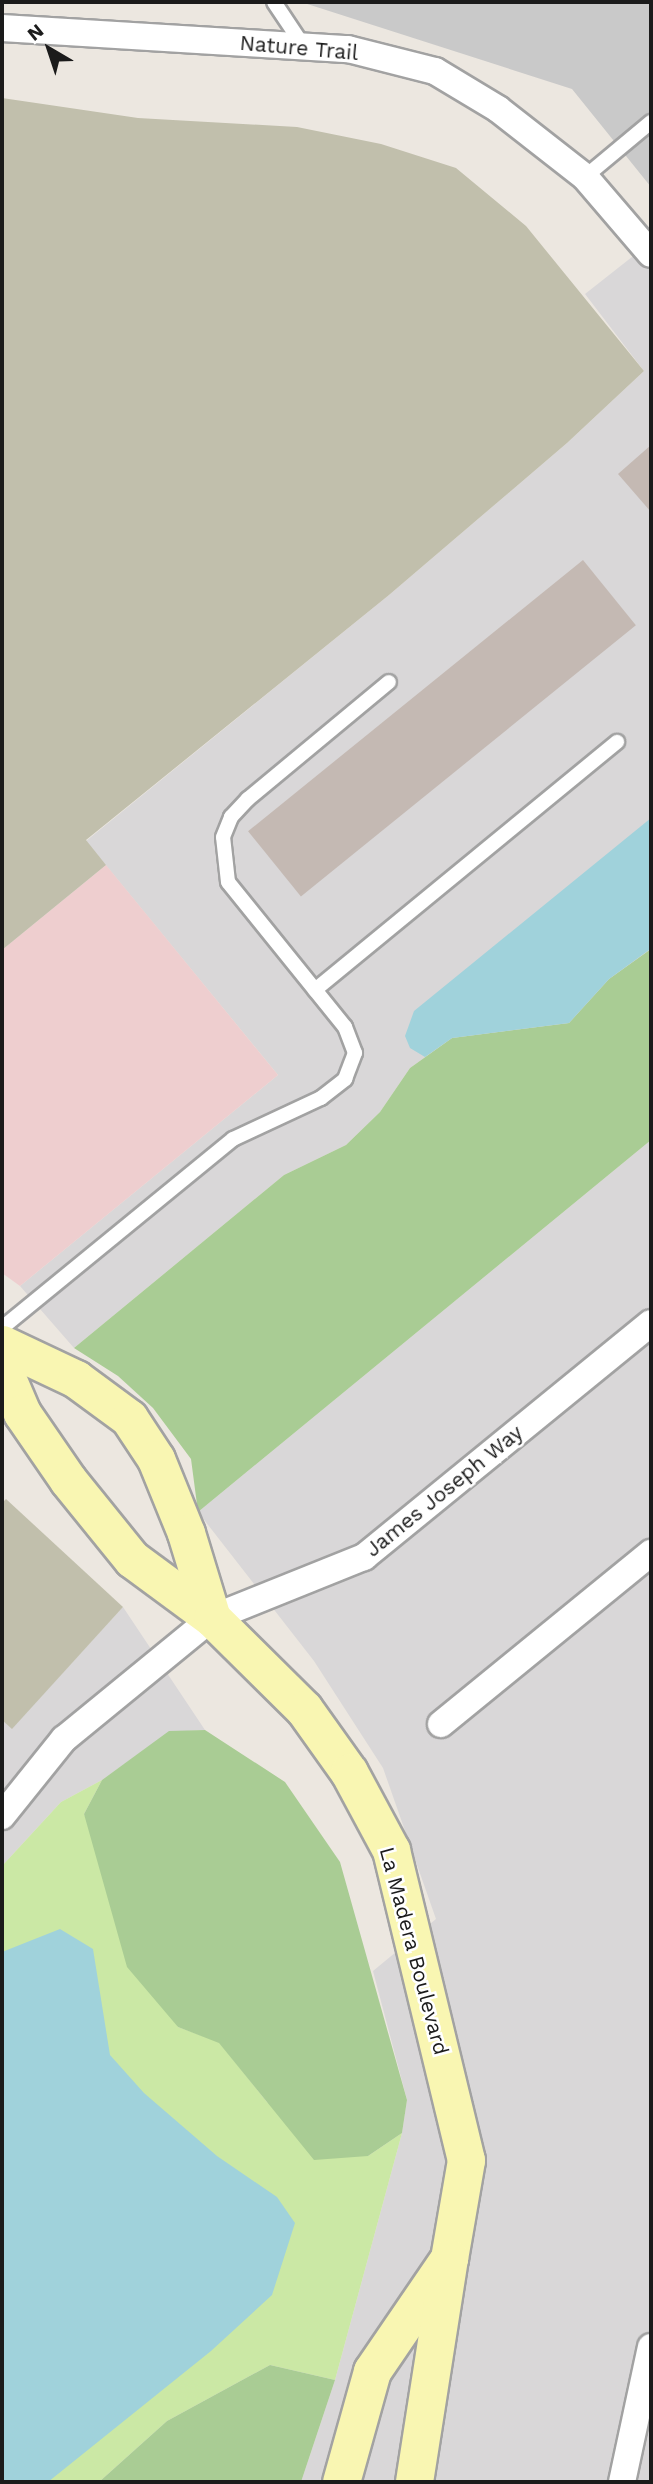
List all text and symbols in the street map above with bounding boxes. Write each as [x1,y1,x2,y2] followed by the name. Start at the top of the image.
[14,14,84,84] north arrow
[23,19,48,46] text: N
[238,30,360,66] street label: Nature Trail
[360,1420,528,1562] street label: James Joseph Way
[374,1844,454,2058] street label: La Madera Boulevard

